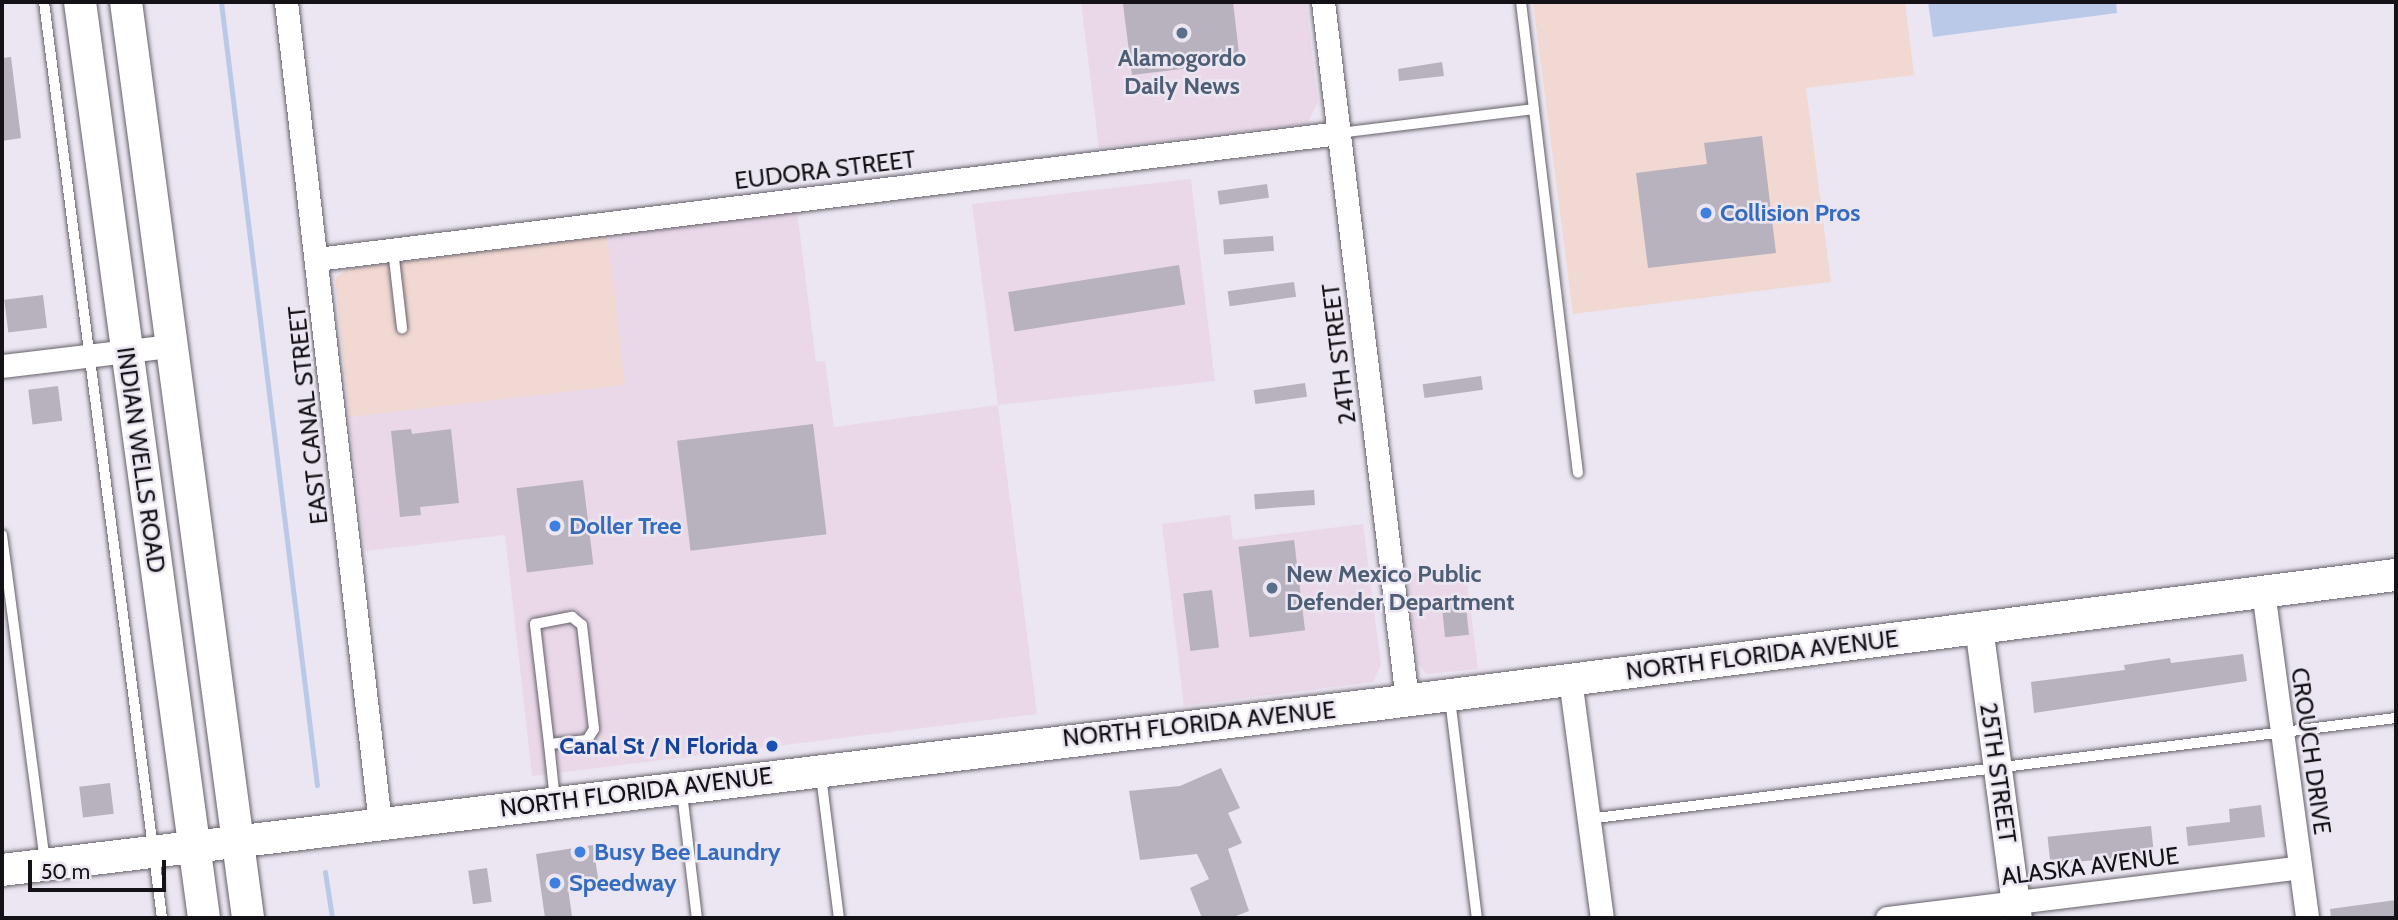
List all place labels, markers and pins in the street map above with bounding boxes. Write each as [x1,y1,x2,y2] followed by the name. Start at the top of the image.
[1174,25,1190,41] marker: Alamogordo Daily News
[1118,44,1246,100] place label: Alamogordo Daily News
[1720,199,1860,227] place label: Collision Pros
[1698,205,1714,221] marker: Collision Pros
[569,512,682,540] place label: Doller Tree
[547,518,563,534] marker: Doller Tree
[1286,560,1514,616] place label: New Mexico Public Defender Department
[1264,580,1280,596] marker: New Mexico Public Defender Department
[559,732,758,760] place label: Canal St / N Florida
[764,738,780,754] marker: Canal St / N Florida
[594,838,781,866] place label: Busy Bee Laundry
[572,844,588,860] marker: Busy Bee Laundry
[569,869,677,897] place label: Speedway
[547,875,563,891] marker: Speedway

